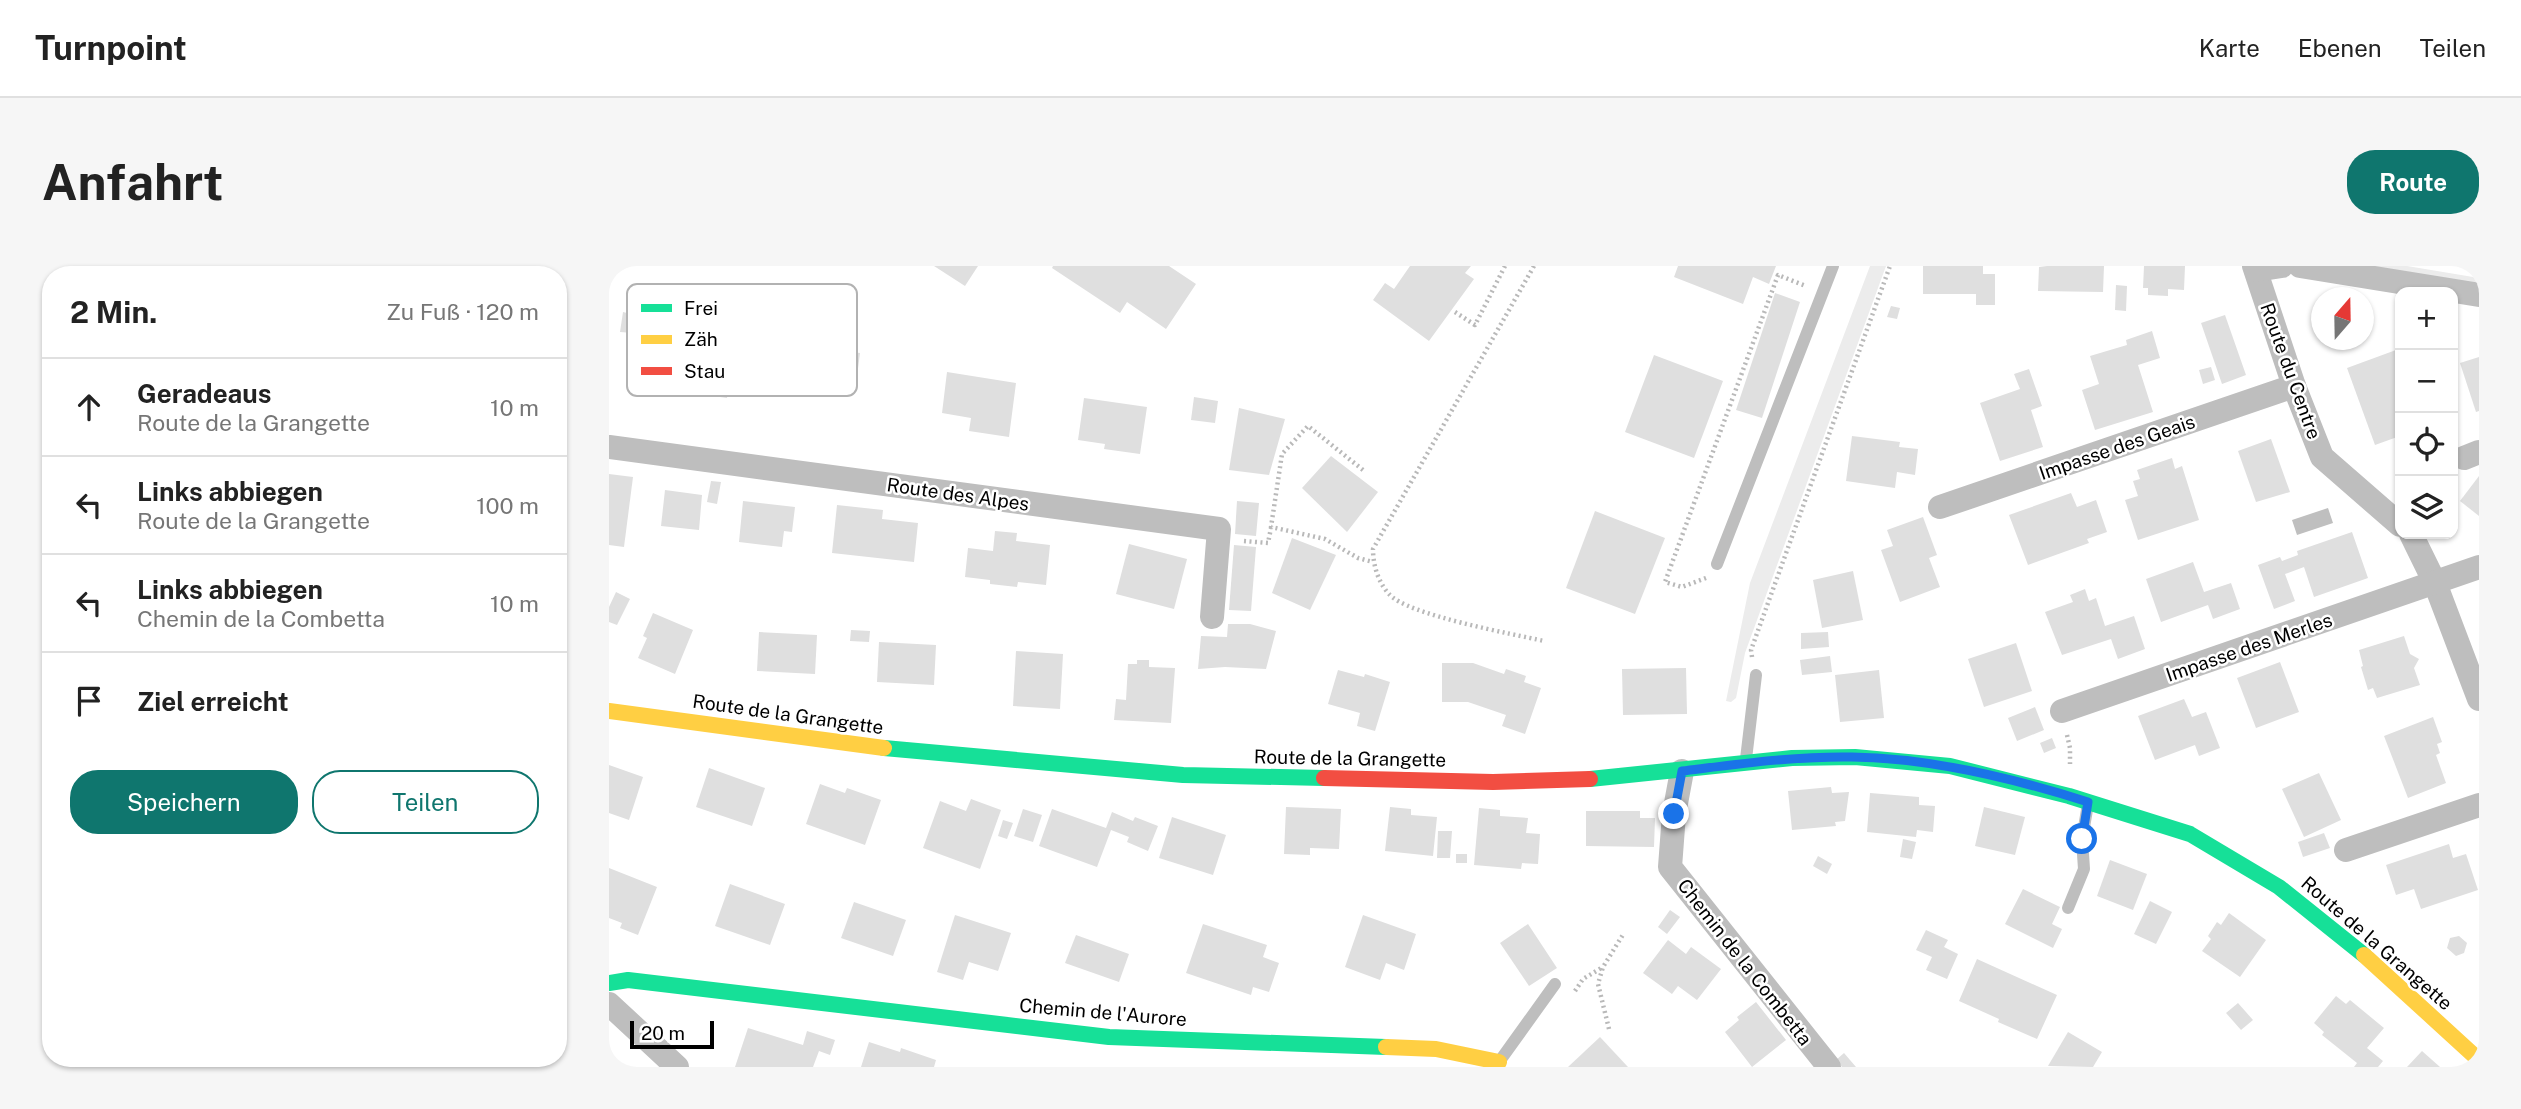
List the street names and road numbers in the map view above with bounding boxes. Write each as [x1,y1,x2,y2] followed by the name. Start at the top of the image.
[2256,300,2326,442] street label: Route du Centre
[2036,410,2198,484] street label: Impasse des Geais
[885,473,1031,515] street label: Route des Alpes
[2163,608,2335,686] street label: Impasse des Merles
[691,690,885,738] street label: Route de la Grangette
[1254,745,1446,771] street label: Route de la Grangette
[2297,872,2457,1014] street label: Route de la Grangette
[1673,874,1817,1050] street label: Chemin de la Combetta
[1018,994,1188,1030] street label: Chemin de l'Aurore

